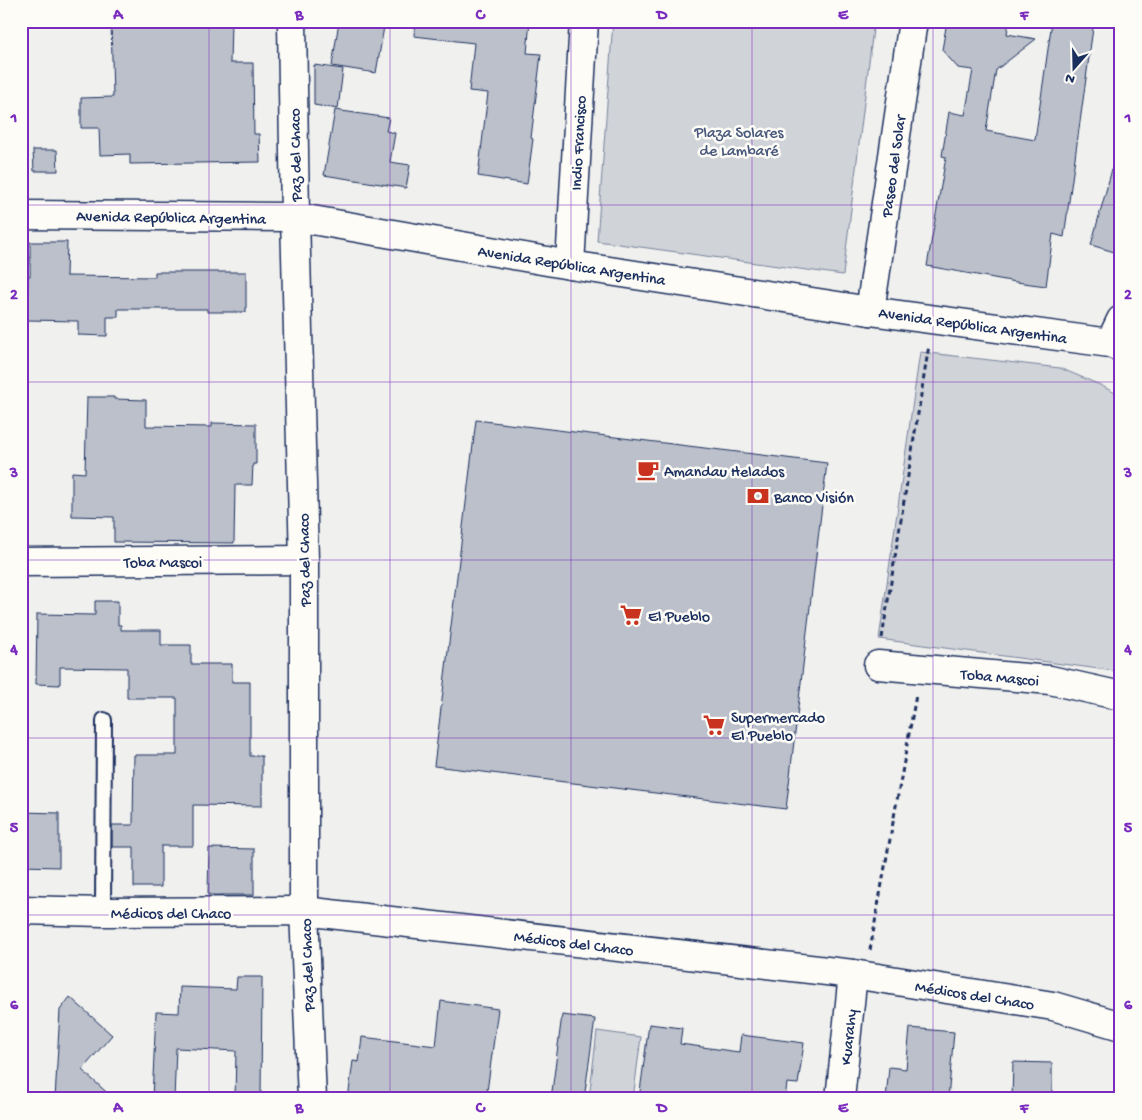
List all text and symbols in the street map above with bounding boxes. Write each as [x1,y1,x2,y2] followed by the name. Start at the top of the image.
[112,7,124,26] text: A
[294,7,304,26] text: B
[475,7,486,26] text: C
[655,7,668,26] text: D
[838,7,849,26] text: E
[1019,7,1030,26] text: F
[1050,42,1100,92] north arrow
[1063,68,1078,87] text: N
[569,95,592,191] street label: Indio Francisco
[287,108,308,203] street label: Paz del Chaco
[10,110,17,129] text: 1
[1124,110,1131,129] text: 1
[879,113,912,220] street label: Paseo del Solar
[694,125,785,162] park label: Plaza Solares de Lambaré
[76,208,267,231] street label: Avenida República Argentina
[476,243,668,292] street label: Avenida República Argentina
[10,287,18,306] text: 2
[1124,287,1132,306] text: 2
[877,305,1069,350] street label: Avenida República Argentina
[635,457,661,483] cafe icon: Amandau Helados
[664,464,785,483] place label: Amandau Helados
[9,465,18,484] text: 3
[1123,465,1132,484] text: 3
[745,483,771,509] bank icon: Banco Visión
[773,490,854,509] place label: Banco Visión
[296,513,317,608] street label: Paz del Chaco
[123,555,202,574] street label: Toba Mascoi
[618,602,644,628] supermarket icon: El Pueblo
[648,609,710,628] place label: El Pueblo
[9,642,18,661] text: 4
[1123,642,1132,661] text: 4
[959,667,1040,692] street label: Toba Mascoi
[731,710,825,747] place label: Supermercado El Pueblo
[701,712,727,738] supermarket icon: Supermercado El Pueblo
[10,820,19,839] text: 5
[1124,820,1133,839] text: 5
[111,906,231,925] street label: Médicos del Chaco
[298,918,321,1013] street label: Paz del Chaco
[513,929,635,962] street label: Médicos del Chaco
[913,979,1035,1016] street label: Médicos del Chaco
[10,997,19,1016] text: 6
[1124,997,1133,1016] text: 6
[838,1008,863,1066] street label: Kuarahy
[112,1100,124,1119] text: A
[294,1100,304,1119] text: B
[475,1100,486,1119] text: C
[655,1100,668,1119] text: D
[838,1100,849,1119] text: E
[1019,1100,1030,1119] text: F

